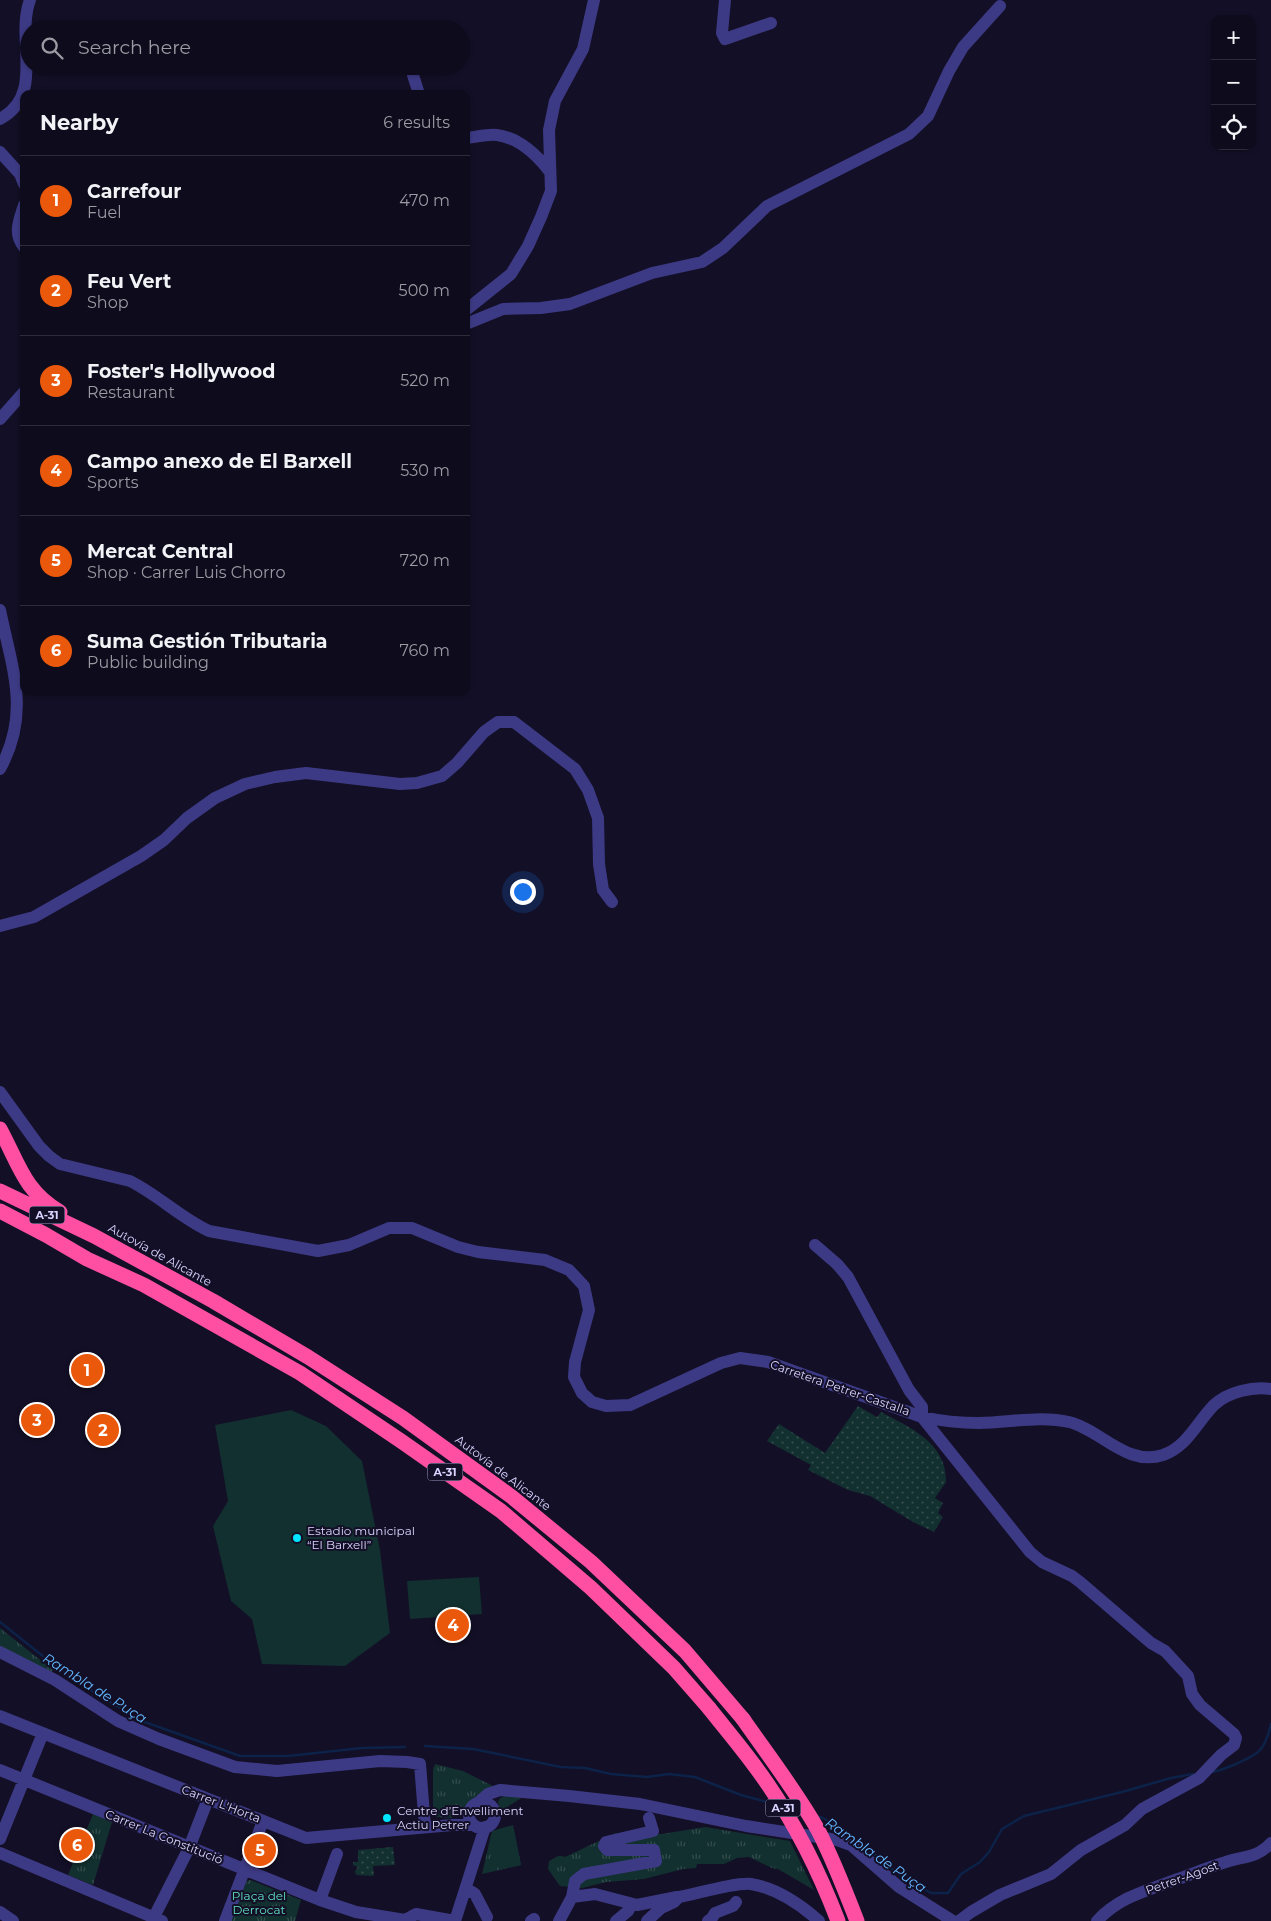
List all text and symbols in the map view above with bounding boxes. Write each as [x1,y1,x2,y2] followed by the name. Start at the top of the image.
[1211,15,1256,150] map controls
[1211,15,1256,60] button: +
[20,20,470,75] search box
[38,34,66,62] icon: search
[78,36,191,59] text: Search here
[1211,60,1256,105] button: −
[1211,105,1256,150] button: locate
[40,110,119,135] text: Nearby
[383,113,450,132] text: 6 results
[87,180,181,203] text: Carrefour
[53,191,59,210] text: 1
[399,191,450,210] text: 470 m
[87,203,122,222] text: Fuel
[87,270,171,293] text: Feu Vert
[51,281,61,300] text: 2
[399,281,450,300] text: 500 m
[87,293,129,312] text: Shop
[87,360,275,383] text: Foster's Hollywood
[51,371,61,390] text: 3
[400,371,450,390] text: 520 m
[87,383,175,402] text: Restaurant
[87,450,352,473] text: Campo anexo de El Barxell
[50,461,62,480] text: 4
[400,461,450,480] text: 530 m
[87,473,139,492] text: Sports
[87,540,233,563] text: Mercat Central
[51,551,61,570] text: 5
[400,551,450,570] text: 720 m
[87,563,285,582] text: Shop · Carrer Luis Chorro
[87,630,328,653] text: Suma Gestión Tributaria
[51,641,61,660] text: 6
[399,641,450,660] text: 760 m
[87,653,209,672] text: Public building
[510,879,536,905] your location
[30,1206,64,1224] road number: A-31
[106,1220,215,1289] street label: Autovía de Alicante
[71,1351,103,1389] pin: 1
[768,1357,912,1419] street label: Carretera Petrer-Castalla
[21,1401,53,1439] pin: 3
[87,1411,119,1449] pin: 2
[452,1432,554,1513] street label: Autovía de Alicante
[428,1464,462,1480] road number: A-31
[307,1523,415,1552] place label: Estadio municipal “El Barxell”
[291,1532,303,1544] marker: Estadio municipal “El Barxell”
[437,1606,469,1644] pin: 4
[40,1649,150,1727] water label: Rambla de Puça
[179,1782,263,1826] street label: Carrer L'Horta
[766,1800,800,1816] road number: A-31
[397,1803,524,1832] place label: Centre d’Envelliment Actiu Petrer
[103,1806,225,1867] street label: Carrer La Constitució
[381,1812,393,1824] marker: Centre d’Envelliment Actiu Petrer
[822,1813,930,1897] water label: Rambla de Puça
[61,1826,93,1864] pin: 6
[244,1831,276,1869] pin: 5
[1143,1857,1220,1898] street label: Petrer-Agost
[232,1888,286,1917] park label: Plaça del Derrocat

